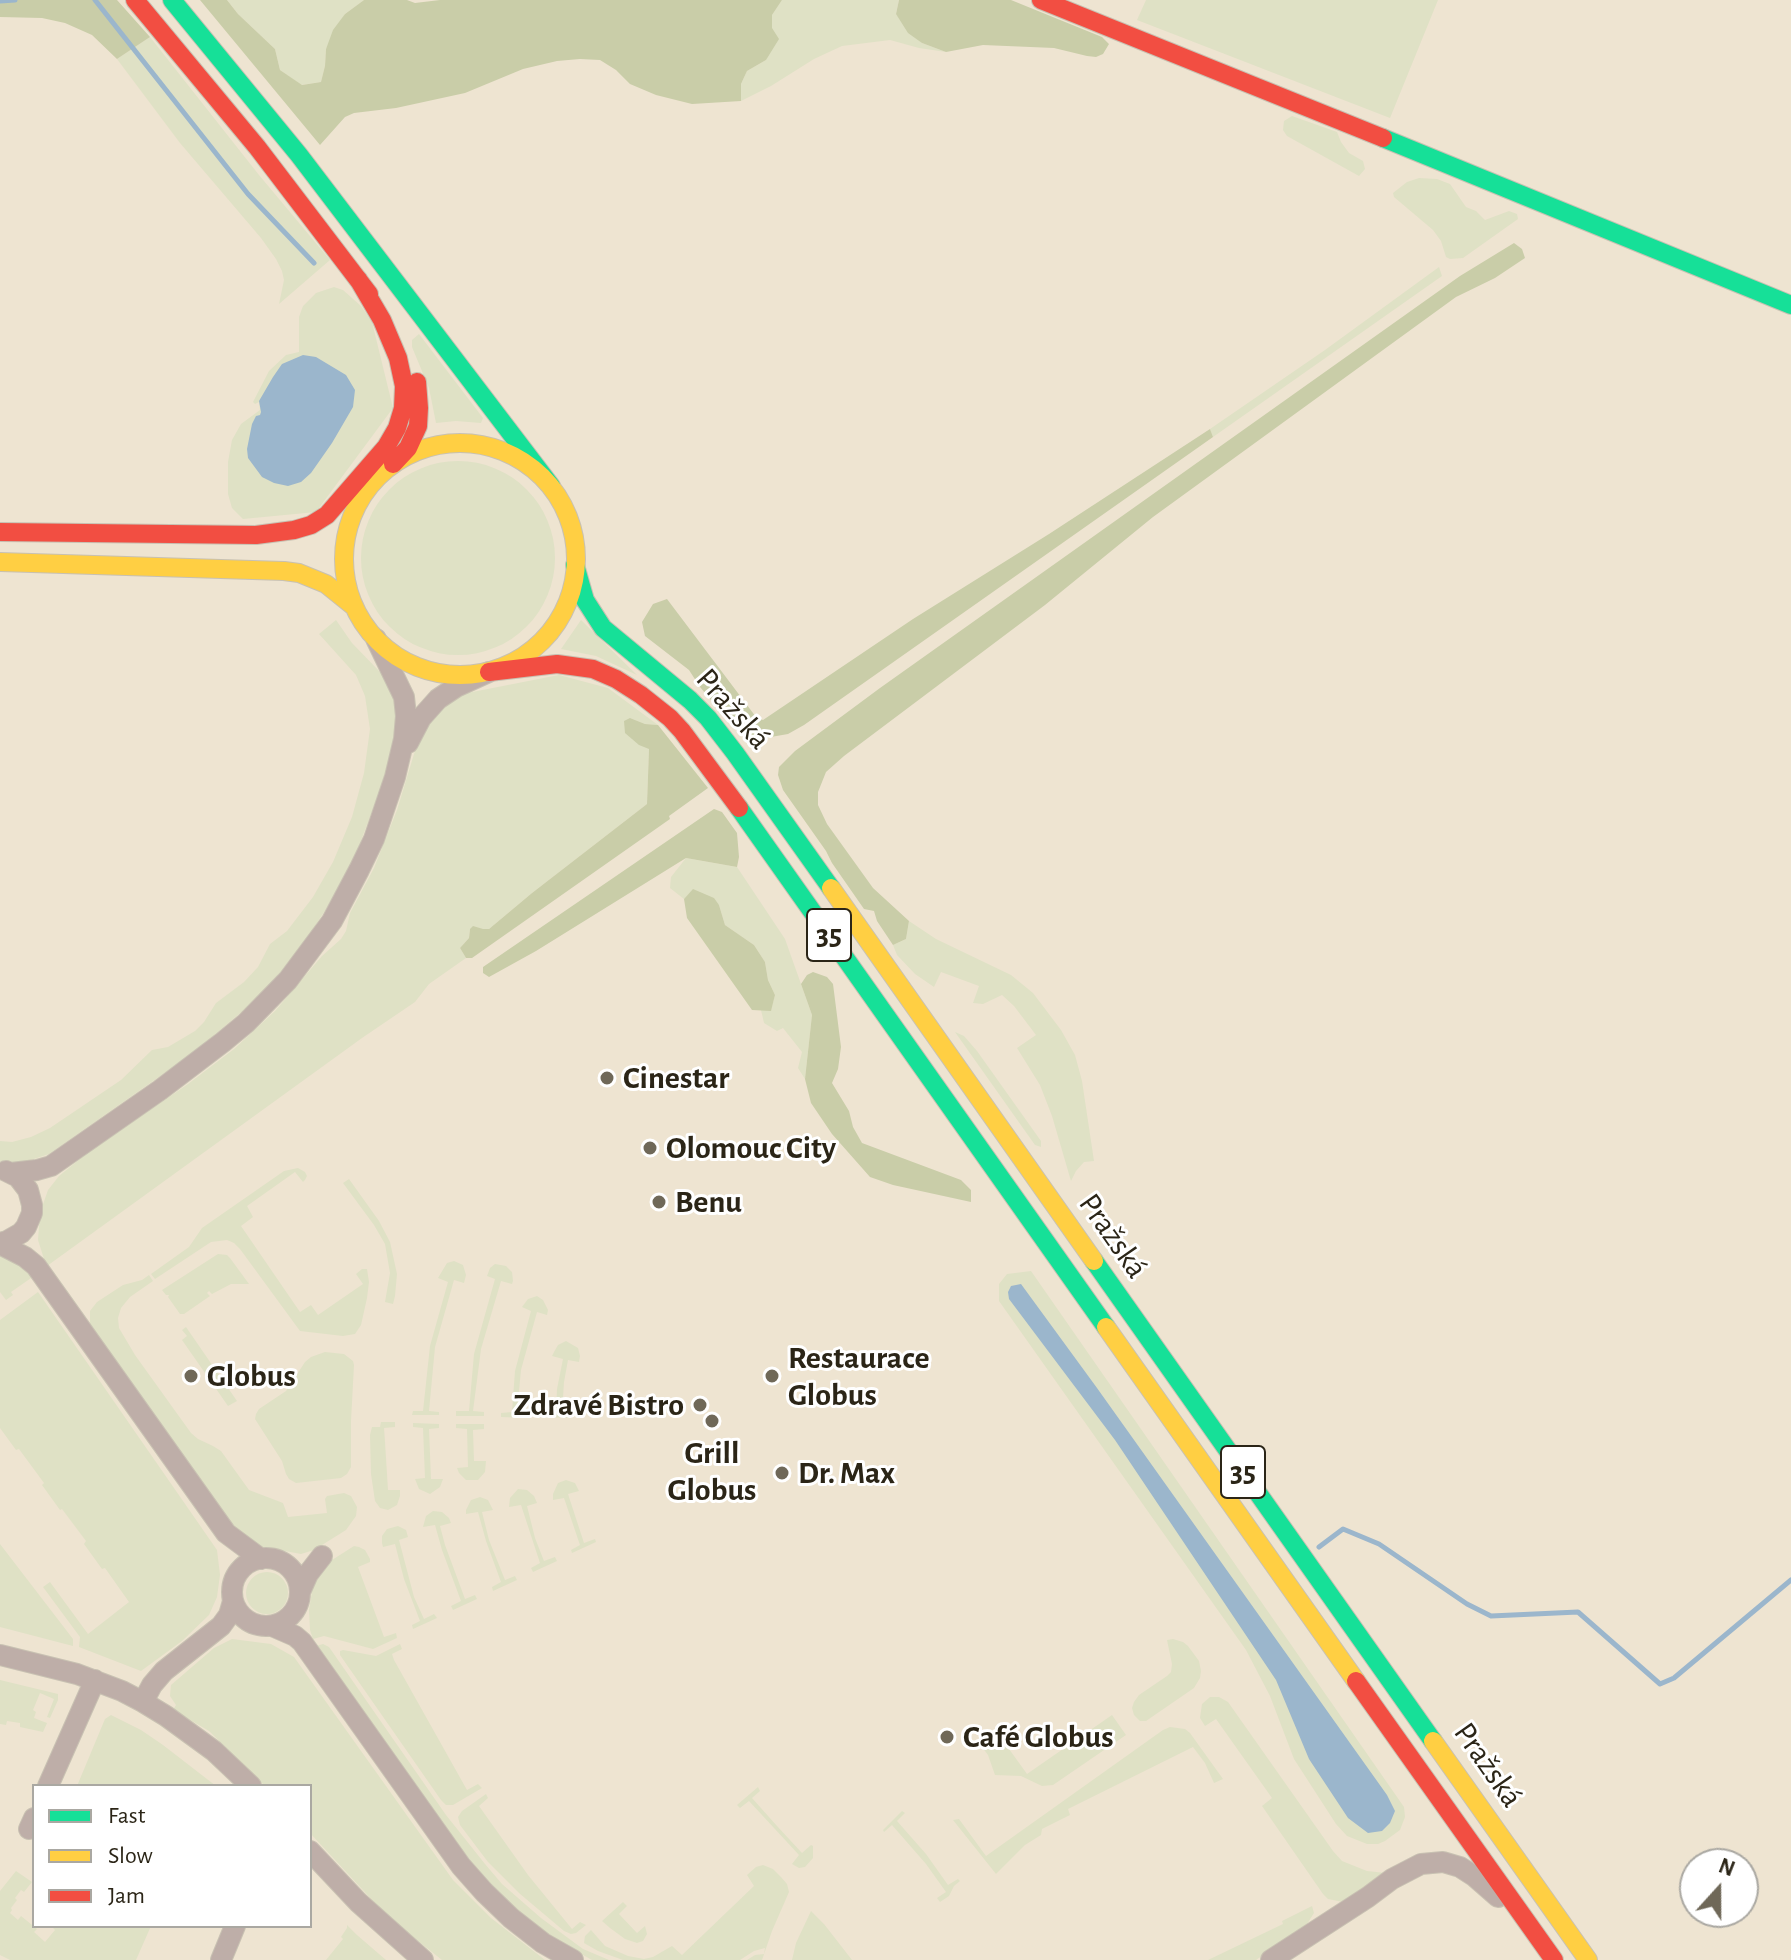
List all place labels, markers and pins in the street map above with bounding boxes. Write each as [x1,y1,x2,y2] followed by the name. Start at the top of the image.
[623,1059,729,1097] place label: Cinestar
[598,1069,616,1087] marker: Cinestar
[666,1129,836,1167] place label: Olomouc City
[641,1139,659,1157] marker: Olomouc City
[675,1183,742,1221] place label: Benu
[650,1193,668,1211] marker: Benu
[788,1339,930,1414] place label: Restaurace Globus
[207,1357,296,1395] place label: Globus
[182,1367,200,1385] marker: Globus
[763,1367,781,1385] marker: Restaurace Globus
[513,1386,684,1424] place label: Zdravé Bistro
[691,1396,709,1414] marker: Zdravé Bistro
[703,1412,721,1430] marker: Grill Globus
[668,1434,756,1509] place label: Grill Globus
[798,1454,895,1492] place label: Dr. Max
[773,1464,791,1482] marker: Dr. Max
[963,1718,1114,1756] place label: Café Globus
[938,1728,956,1746] marker: Café Globus

